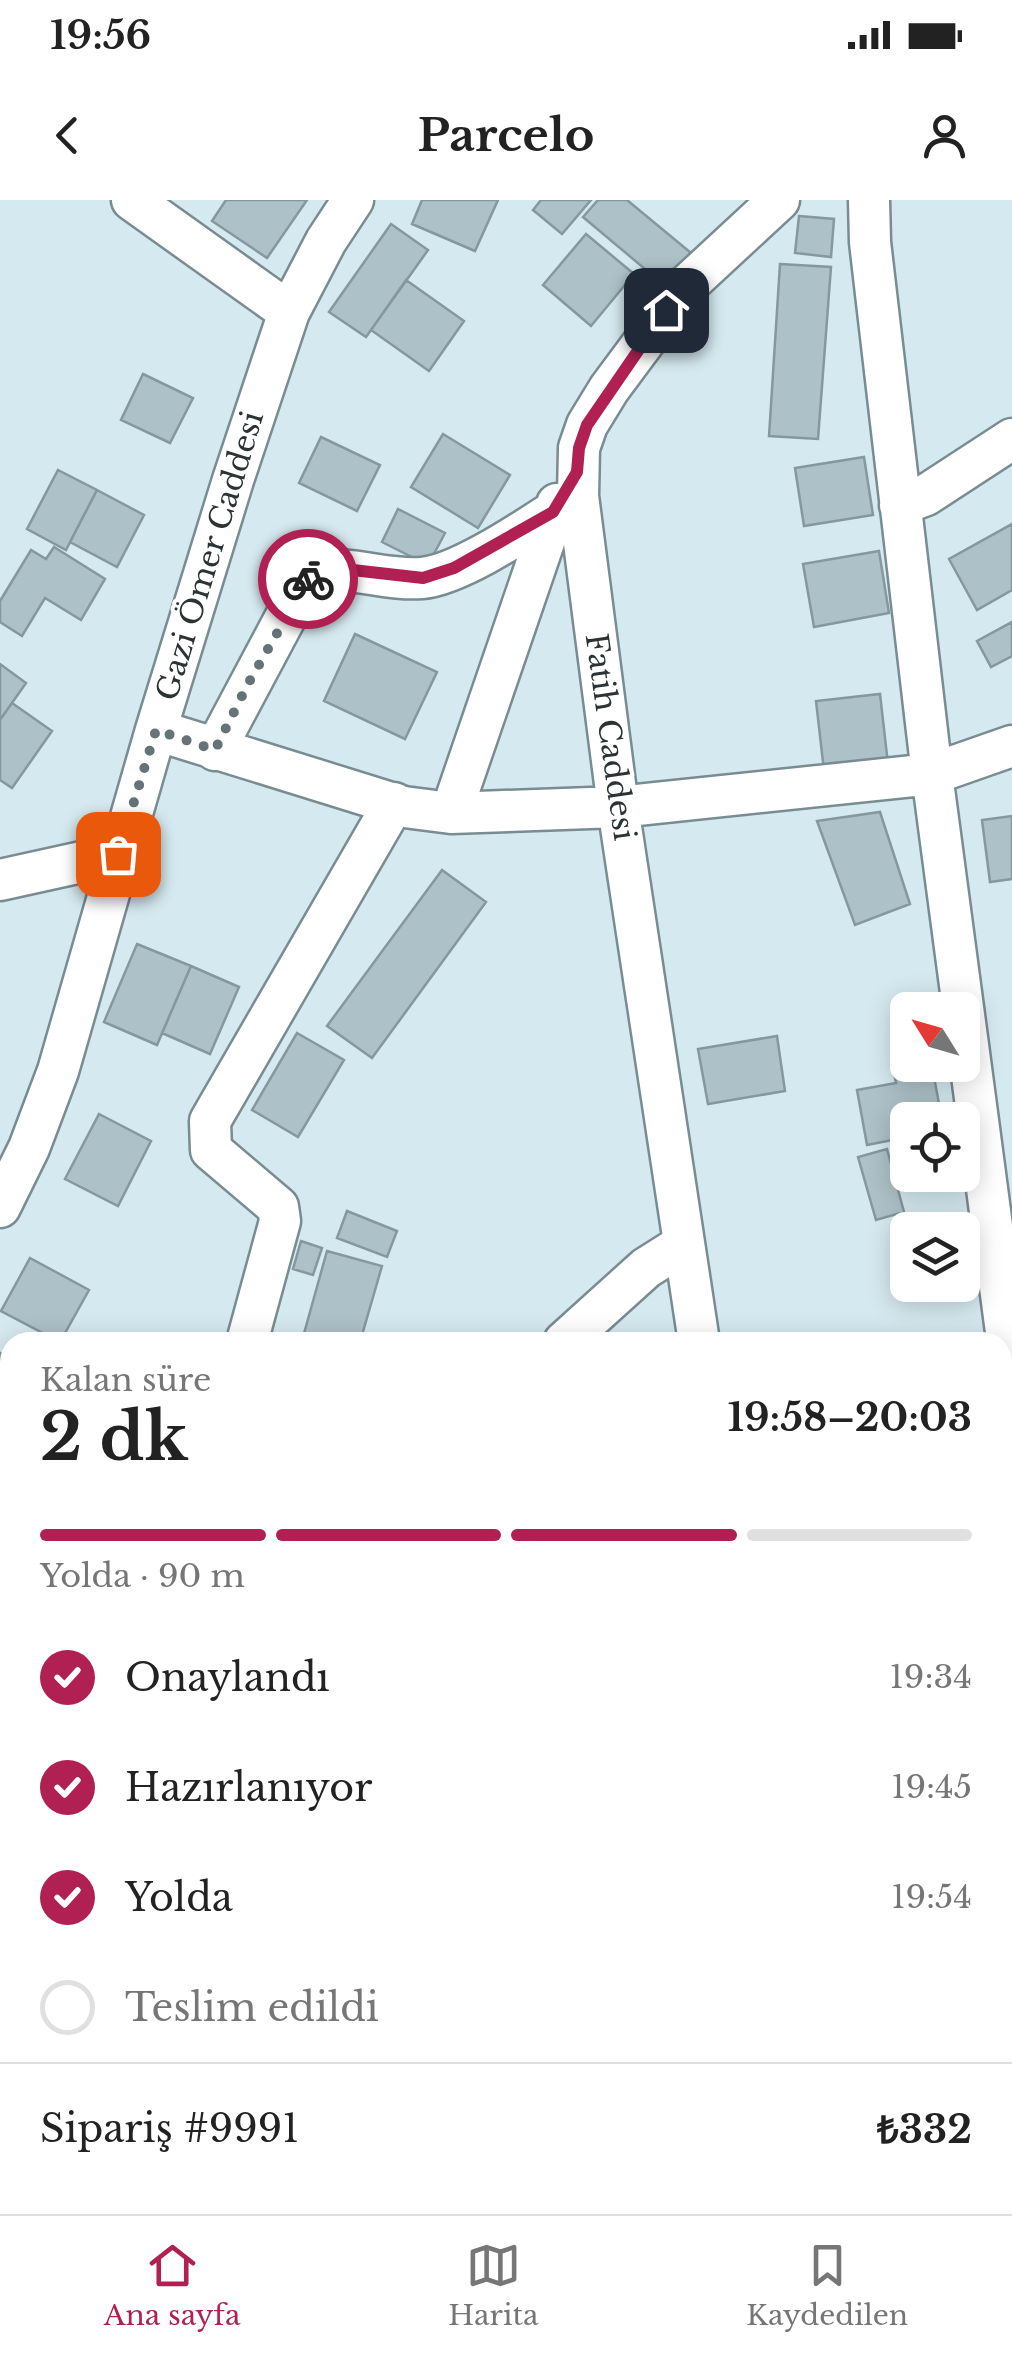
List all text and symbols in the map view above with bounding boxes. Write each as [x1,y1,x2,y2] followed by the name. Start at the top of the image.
[50,12,151,59] text: 19:56
[417,107,595,163] text: Parcelo
[40,108,95,163] icon: back
[917,108,972,163] icon: person
[624,268,709,353] pin
[639,283,694,338] icon: home
[148,407,271,705] street label: Gazi Ömer Caddesi
[258,529,358,629] courier
[281,552,336,607] icon: bike
[578,631,643,843] street label: Fatih Caddesi
[76,812,161,897] pin
[91,827,146,882] icon: bag
[890,992,980,1082] north arrow
[890,992,980,1302] map controls
[890,1102,980,1192] button: locate
[890,1212,980,1302] button: layers
[40,1360,211,1400] text: Kalan süre
[727,1394,972,1441] text: 19:58–20:03
[40,1397,188,1478] text: 2 dk
[40,1556,245,1596] text: Yolda · 90 m
[40,1650,95,1705] icon: check
[125,1654,330,1701] text: Onaylandı
[890,1657,972,1697] text: 19:34
[40,1760,95,1815] icon: check
[125,1764,372,1811] text: Hazırlanıyor
[891,1767,972,1807] text: 19:45
[40,1870,95,1925] icon: check
[125,1874,233,1921] text: Yolda
[891,1877,972,1917] text: 19:54
[125,1984,379,2031] text: Teslim edildi
[40,2105,299,2152] text: Sipariş #9991
[877,2106,972,2153] text: ₺332
[104,2238,241,2333] tab: Ana sayfa
[448,2238,539,2333] tab: Harita
[746,2238,908,2333] tab: Kaydedilen

